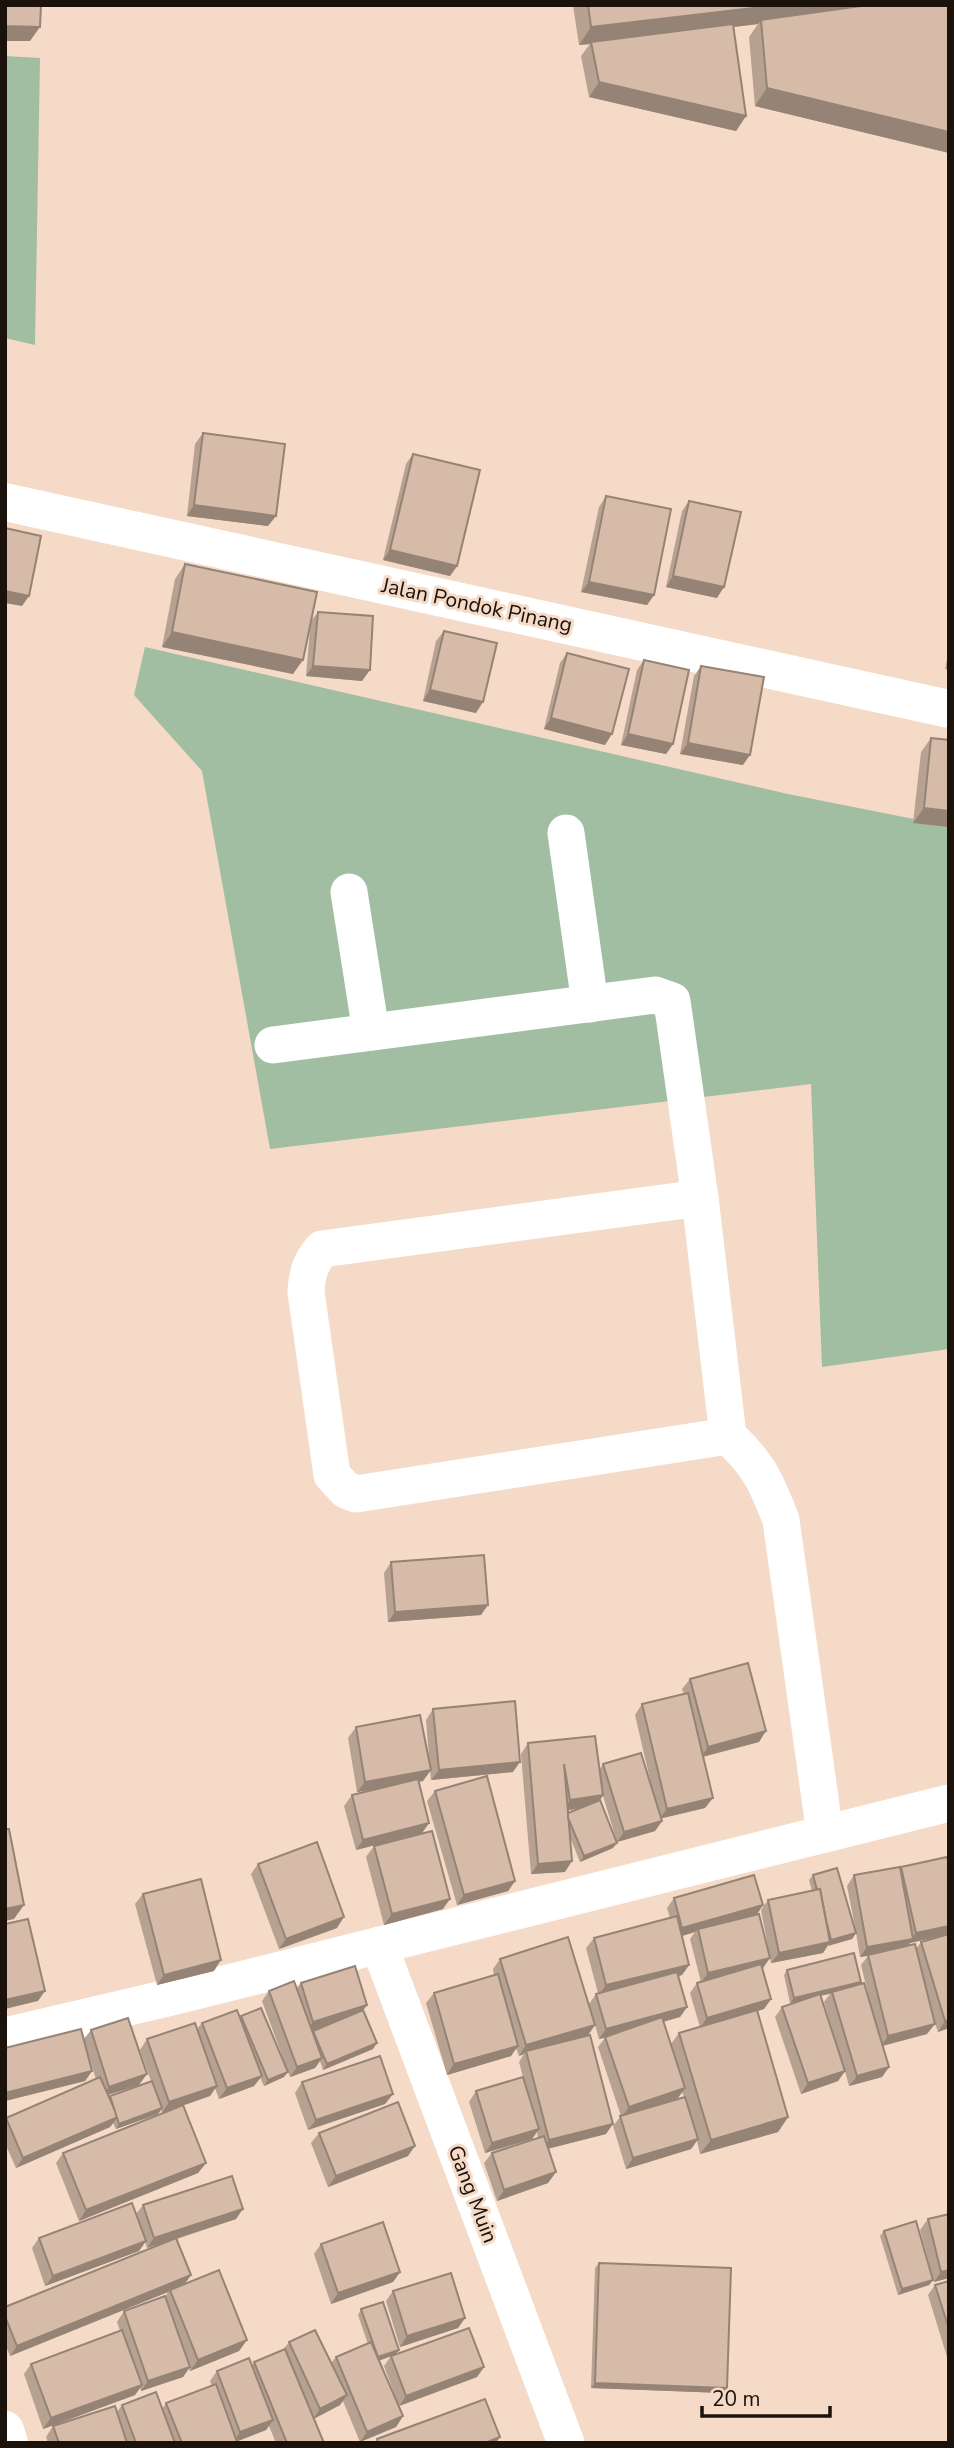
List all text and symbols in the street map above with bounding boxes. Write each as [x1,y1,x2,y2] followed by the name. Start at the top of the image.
[378,571,575,639] street label: Jalan Pondok Pinang
[442,2141,504,2247] street label: Gang Muin
[702,2374,830,2418] scale bar
[712,2385,761,2413] text: 20 m

